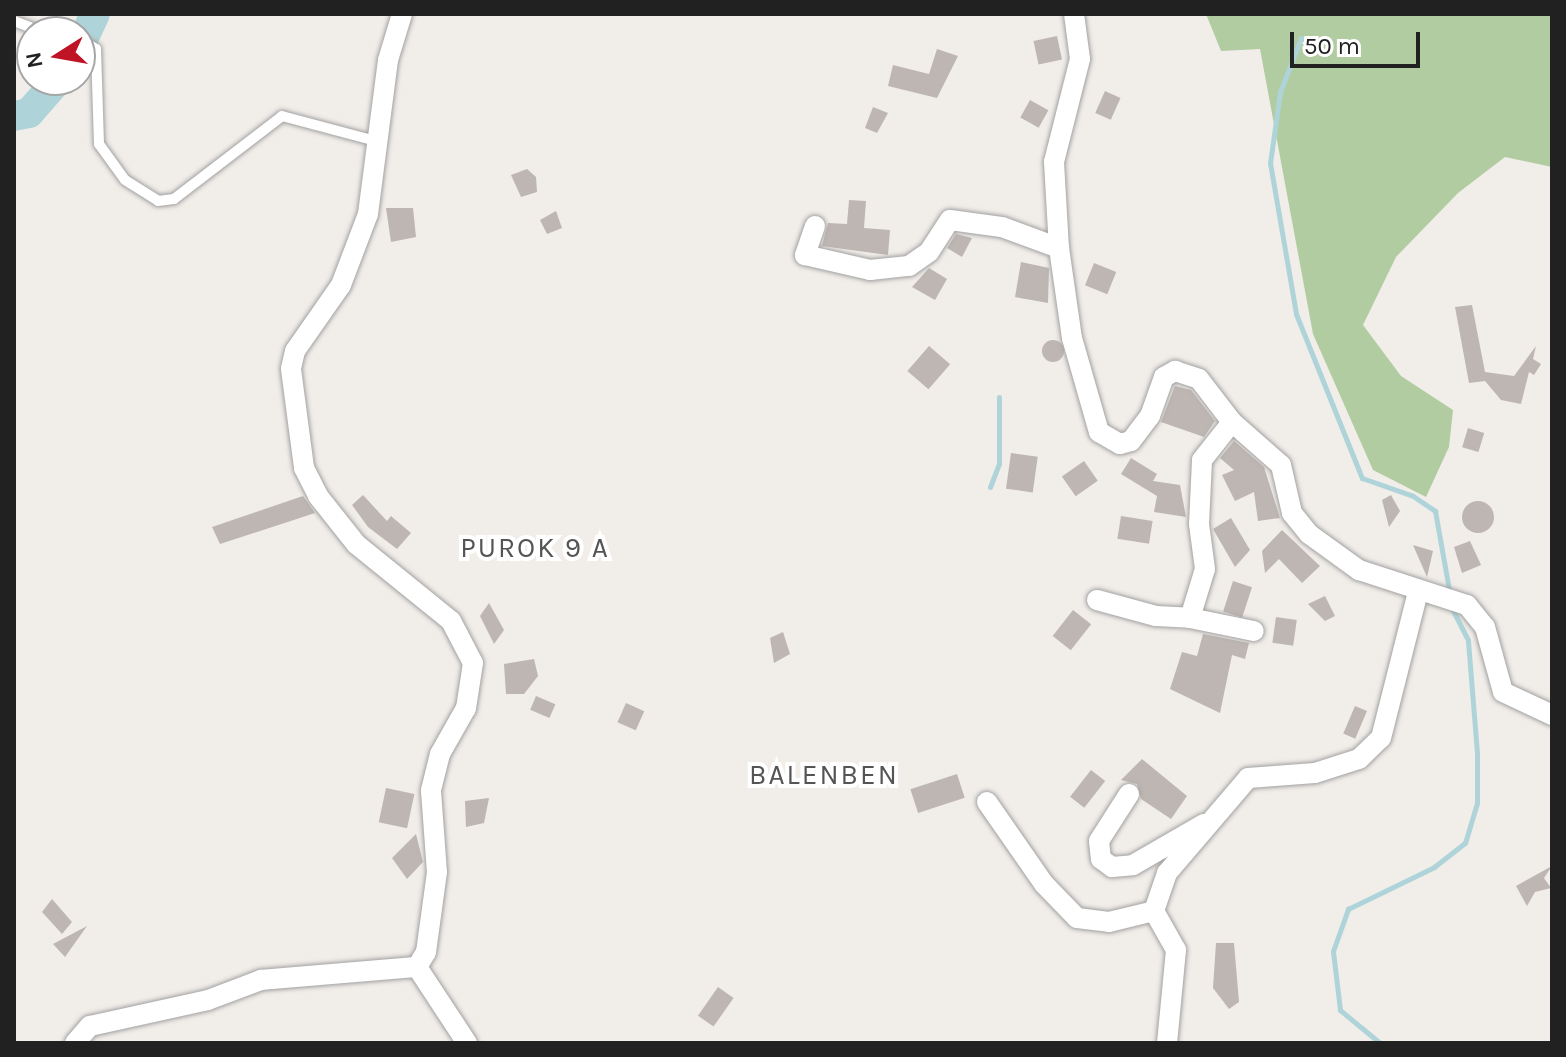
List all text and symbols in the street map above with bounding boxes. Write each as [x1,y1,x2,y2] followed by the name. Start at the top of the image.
[16,16,96,96] north arrow
[1294,16,1424,66] scale bar
[1304,32,1360,60] text: 50 m
[20,50,49,70] text: N
[460,531,610,565] district label: PUROK 9 A
[749,758,899,792] district label: BALENBEN

